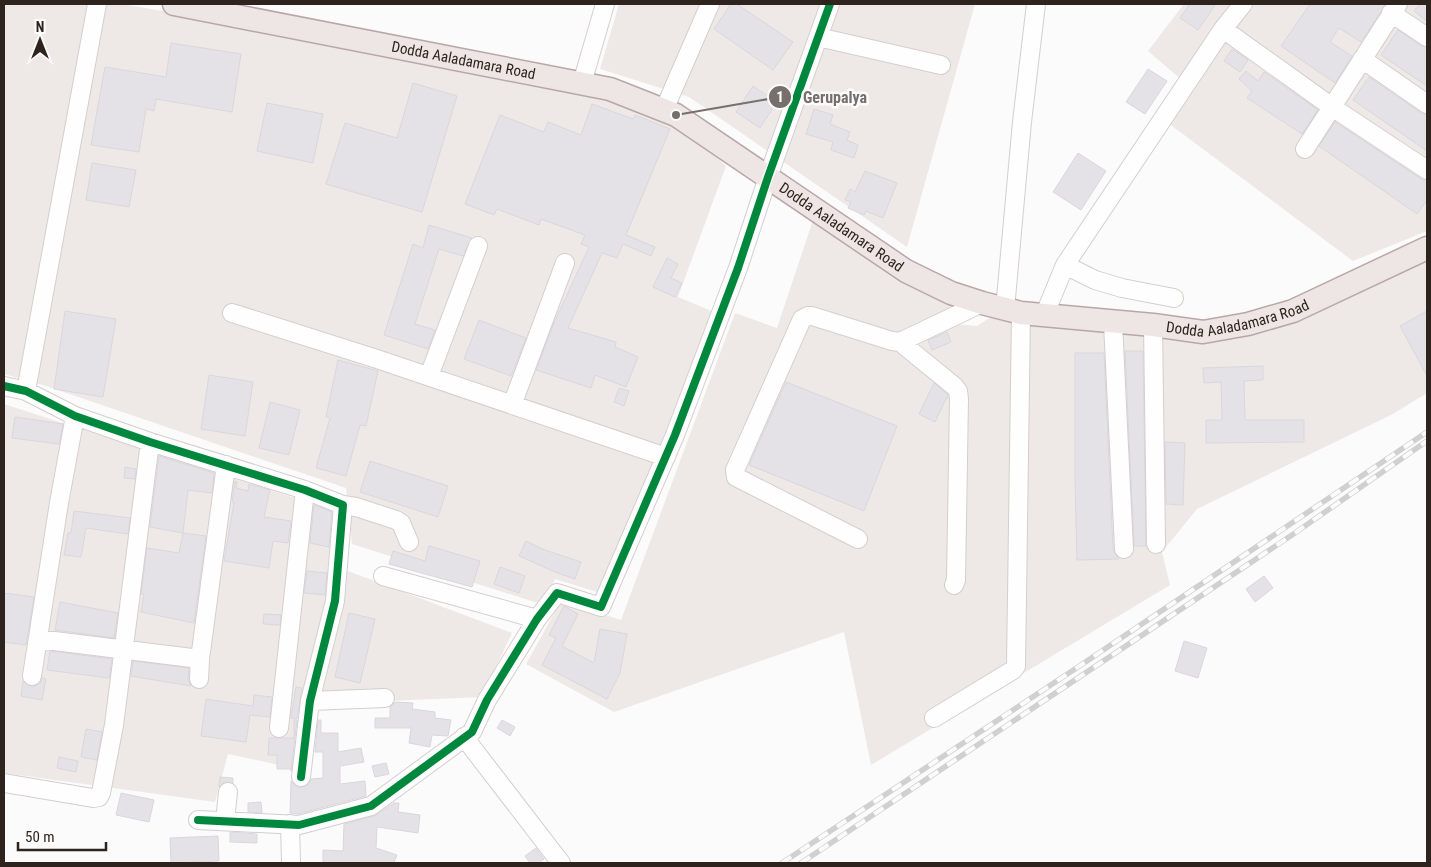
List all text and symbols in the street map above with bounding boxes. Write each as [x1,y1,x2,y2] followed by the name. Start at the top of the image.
[15,15,65,65] north arrow
[36,19,44,35] text: N
[390,38,537,83] street label: Dodda Aaladamara Road
[768,81,877,112] callout: Gerupalya
[776,88,784,106] text: 1
[803,88,868,107] text: Gerupalya
[776,179,907,276] street label: Dodda Aaladamara Road
[1165,296,1312,341] street label: Dodda Aaladamara Road
[18,820,105,852] scale bar
[25,828,55,846] text: 50 m

